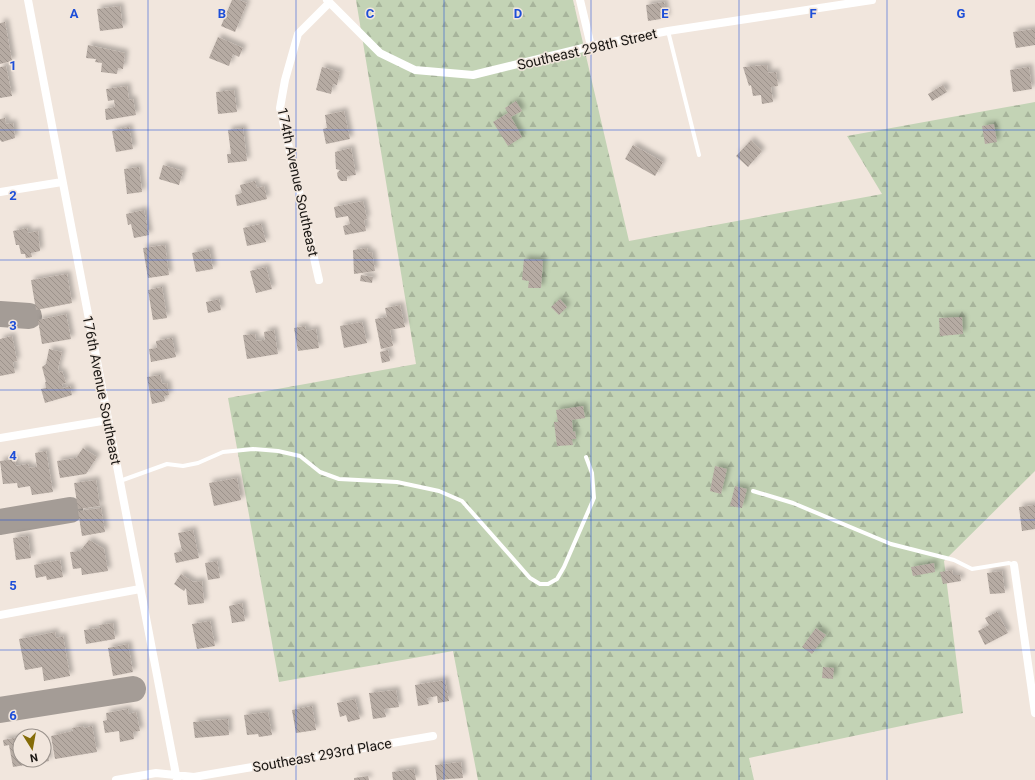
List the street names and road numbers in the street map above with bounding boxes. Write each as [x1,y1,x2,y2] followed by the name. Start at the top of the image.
[516,25,659,73] street label: Southeast 298th Street
[274,106,322,258] street label: 174th Avenue Southeast
[80,314,124,466] street label: 176th Avenue Southeast
[251,735,393,775] street label: Southeast 293rd Place

